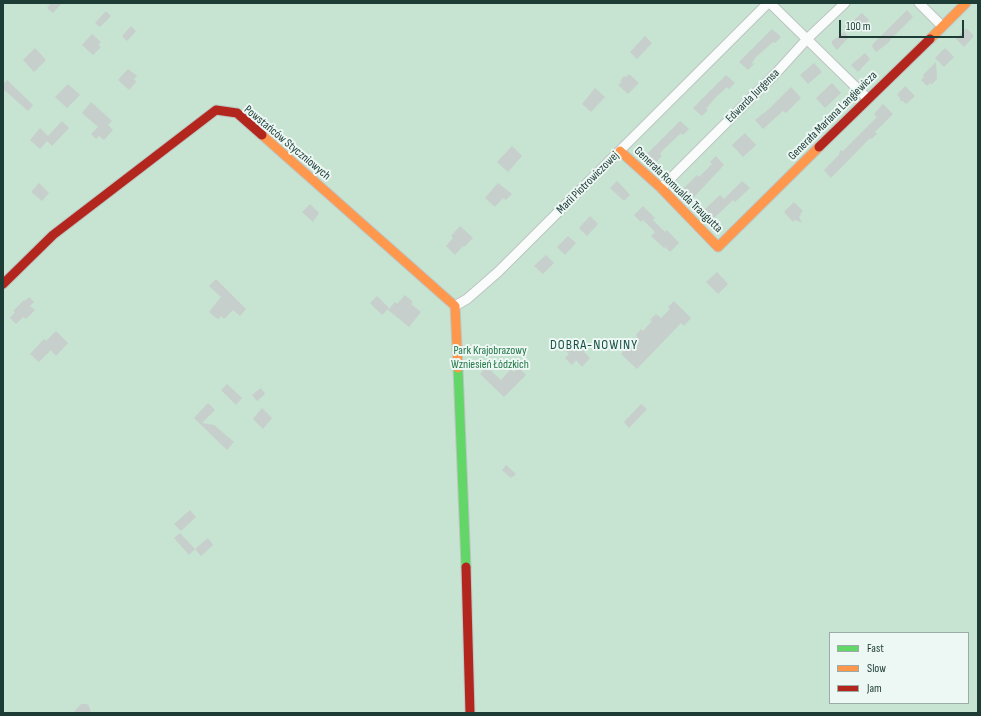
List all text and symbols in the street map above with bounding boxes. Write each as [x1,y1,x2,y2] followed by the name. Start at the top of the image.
[841,12,966,38] scale bar
[846,19,871,34] text: 100 m
[723,66,783,126] street label: Edwarda Jurgensa
[786,69,880,163] street label: Generała Mariana Langiewicza
[241,103,333,183] street label: Powstańców Styczniowych
[631,144,725,236] street label: Generała Romualda Traugutta
[554,149,622,217] street label: Marii Piotrowiczowej
[550,337,638,353] district label: DOBRA-NOWINY
[451,344,529,372] park label: Park Krajobrazowy Wzniesień Łódzkich
[829,632,969,704] legend
[867,641,884,656] text: Fast
[867,661,886,676] text: Slow
[867,681,882,696] text: Jam

